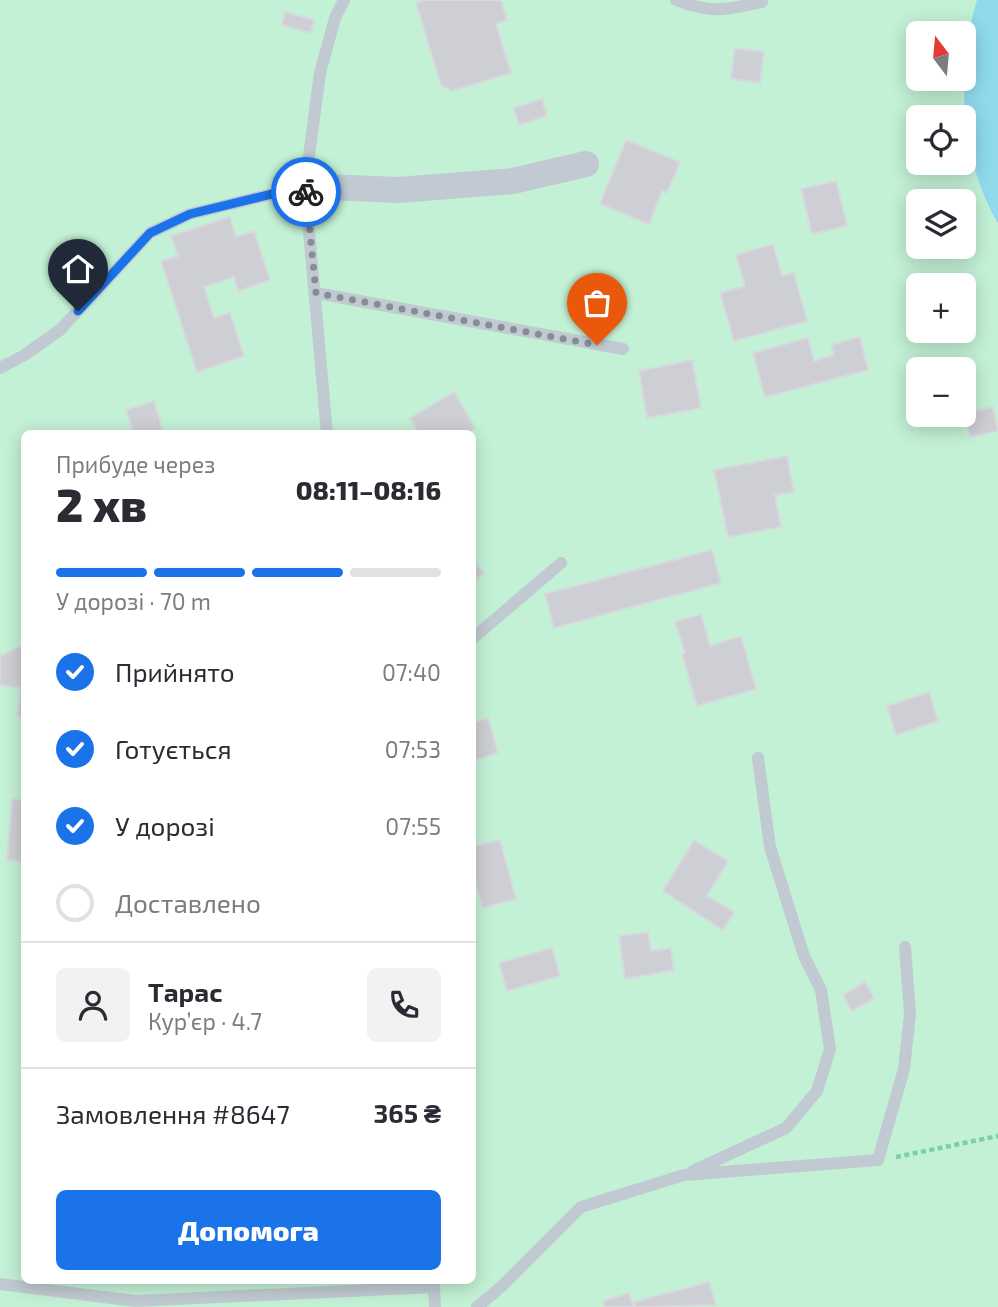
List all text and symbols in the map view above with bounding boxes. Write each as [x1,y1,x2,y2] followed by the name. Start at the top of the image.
[906,21,976,91] north arrow
[906,21,976,427] map controls
[906,105,976,175] button: locate
[271,157,341,227] courier
[287,173,325,211] icon: bike
[906,189,976,259] button: layers
[48,239,108,311] pin
[59,250,97,288] icon: home
[567,273,627,345] pin
[906,273,976,343] button: +
[578,284,616,322] icon: bag
[906,357,976,427] button: −
[56,450,216,478] text: Прибуде через
[296,474,441,505] text: 08:11–08:16
[56,476,147,531] text: 2 хв
[56,587,211,615] text: У дорозі · 70 m
[56,653,94,691] icon: check
[115,656,235,687] text: Прийнято
[382,658,441,686] text: 07:40
[56,730,94,768] icon: check
[115,733,232,764] text: Готується
[385,735,441,763] text: 07:53
[56,807,94,845] icon: check
[115,810,215,841] text: У дорозі
[385,812,441,840] text: 07:55
[115,887,261,918] text: Доставлено
[56,968,130,1042] button: person
[367,968,441,1042] button: phone
[148,976,222,1007] text: Тарас
[148,1007,262,1035] text: Кур’єр · 4.7
[374,1097,441,1128] text: 365 ₴
[56,1098,290,1129] text: Замовлення #8647
[56,1190,441,1270] button: Допомога

